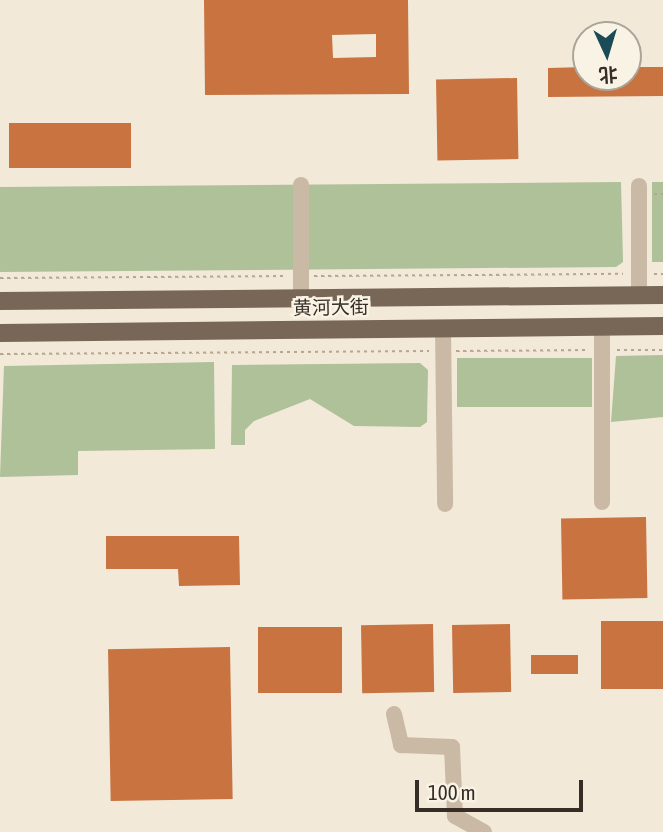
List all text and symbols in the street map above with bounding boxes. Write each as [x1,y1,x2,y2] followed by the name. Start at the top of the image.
[572,21,642,91] north arrow
[598,63,619,87] text: 北
[293,296,369,320] street label: 黄河大街
[418,766,586,810] scale bar
[428,780,476,804] text: 100 m

